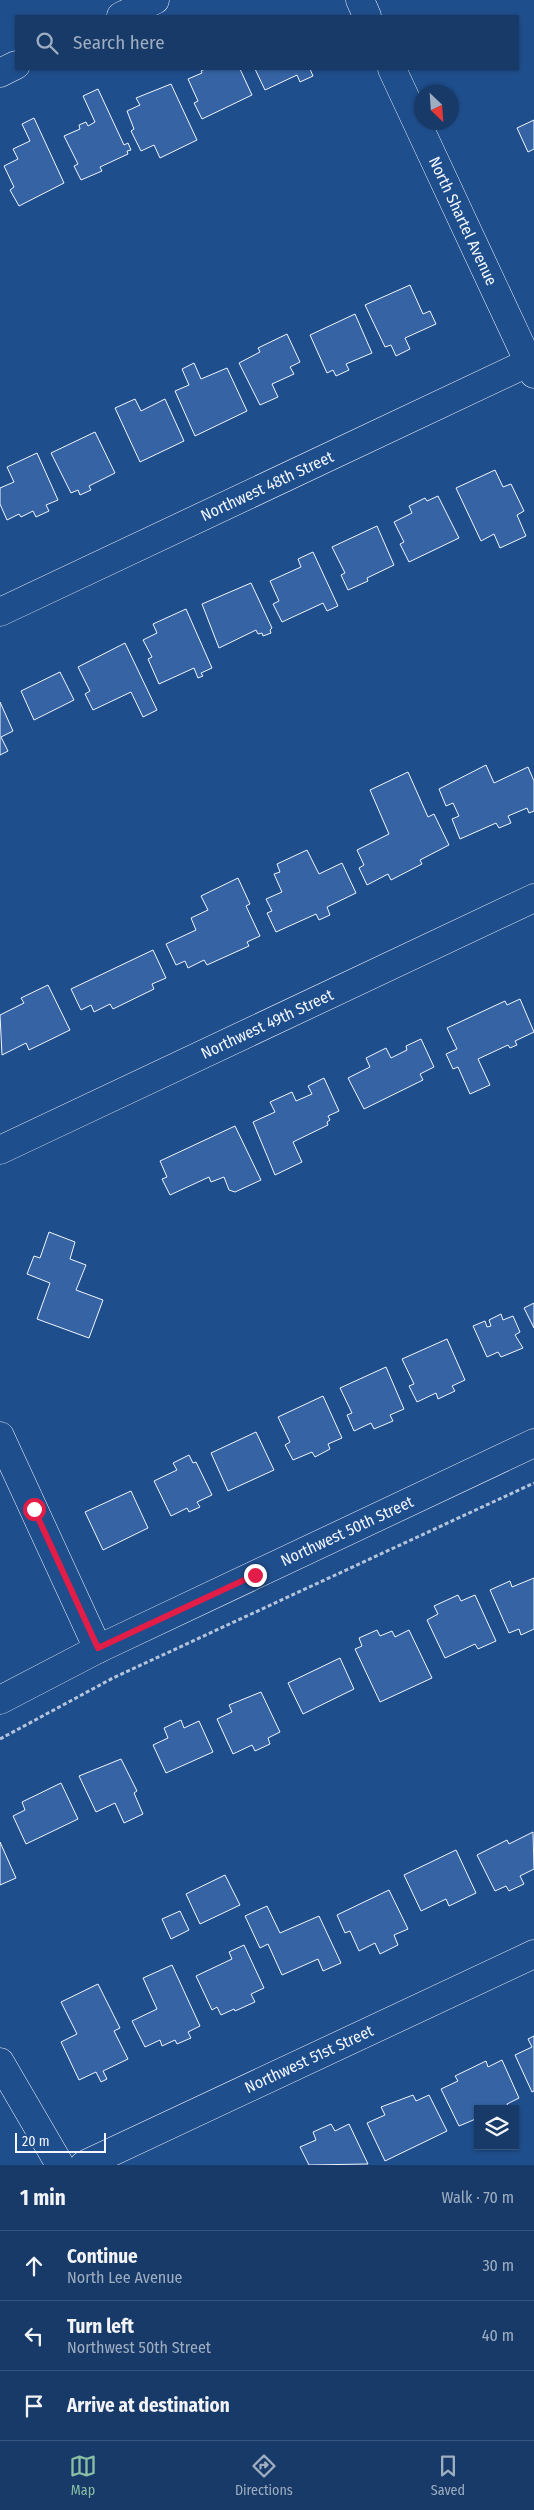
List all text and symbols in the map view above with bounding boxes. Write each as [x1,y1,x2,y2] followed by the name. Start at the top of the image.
[15,15,519,70] search box
[33,29,61,57] icon: search
[73,31,165,54] text: Search here
[414,85,459,130] north arrow
[425,154,501,288] street label: North Shartel Avenue
[198,447,337,525] street label: Northwest 48th Street
[198,985,337,1063] street label: Northwest 49th Street
[278,1492,417,1570] street label: Northwest 50th Street
[23,1498,46,1521] route start
[244,1564,267,1587] route end
[242,2021,377,2097] street label: Northwest 51st Street
[474,2105,519,2150] map controls
[474,2105,519,2150] button: layers
[15,2130,106,2153] scale bar
[22,2133,50,2150] text: 20 m
[20,2185,66,2211] text: 1 min
[442,2188,514,2207] text: Walk · 70 m
[67,2245,138,2268] text: Continue
[20,2252,48,2280] icon: ahead
[482,2256,514,2275] text: 30 m
[67,2268,183,2287] text: North Lee Avenue
[67,2315,134,2338] text: Turn left
[20,2322,48,2350] icon: left
[482,2326,514,2345] text: 40 m
[67,2338,211,2357] text: Northwest 50th Street
[20,2392,48,2420] icon: arrive
[67,2394,230,2417] text: Arrive at destination
[69,2452,97,2499] tab: Map
[235,2452,293,2499] tab: Directions
[431,2452,465,2499] tab: Saved

